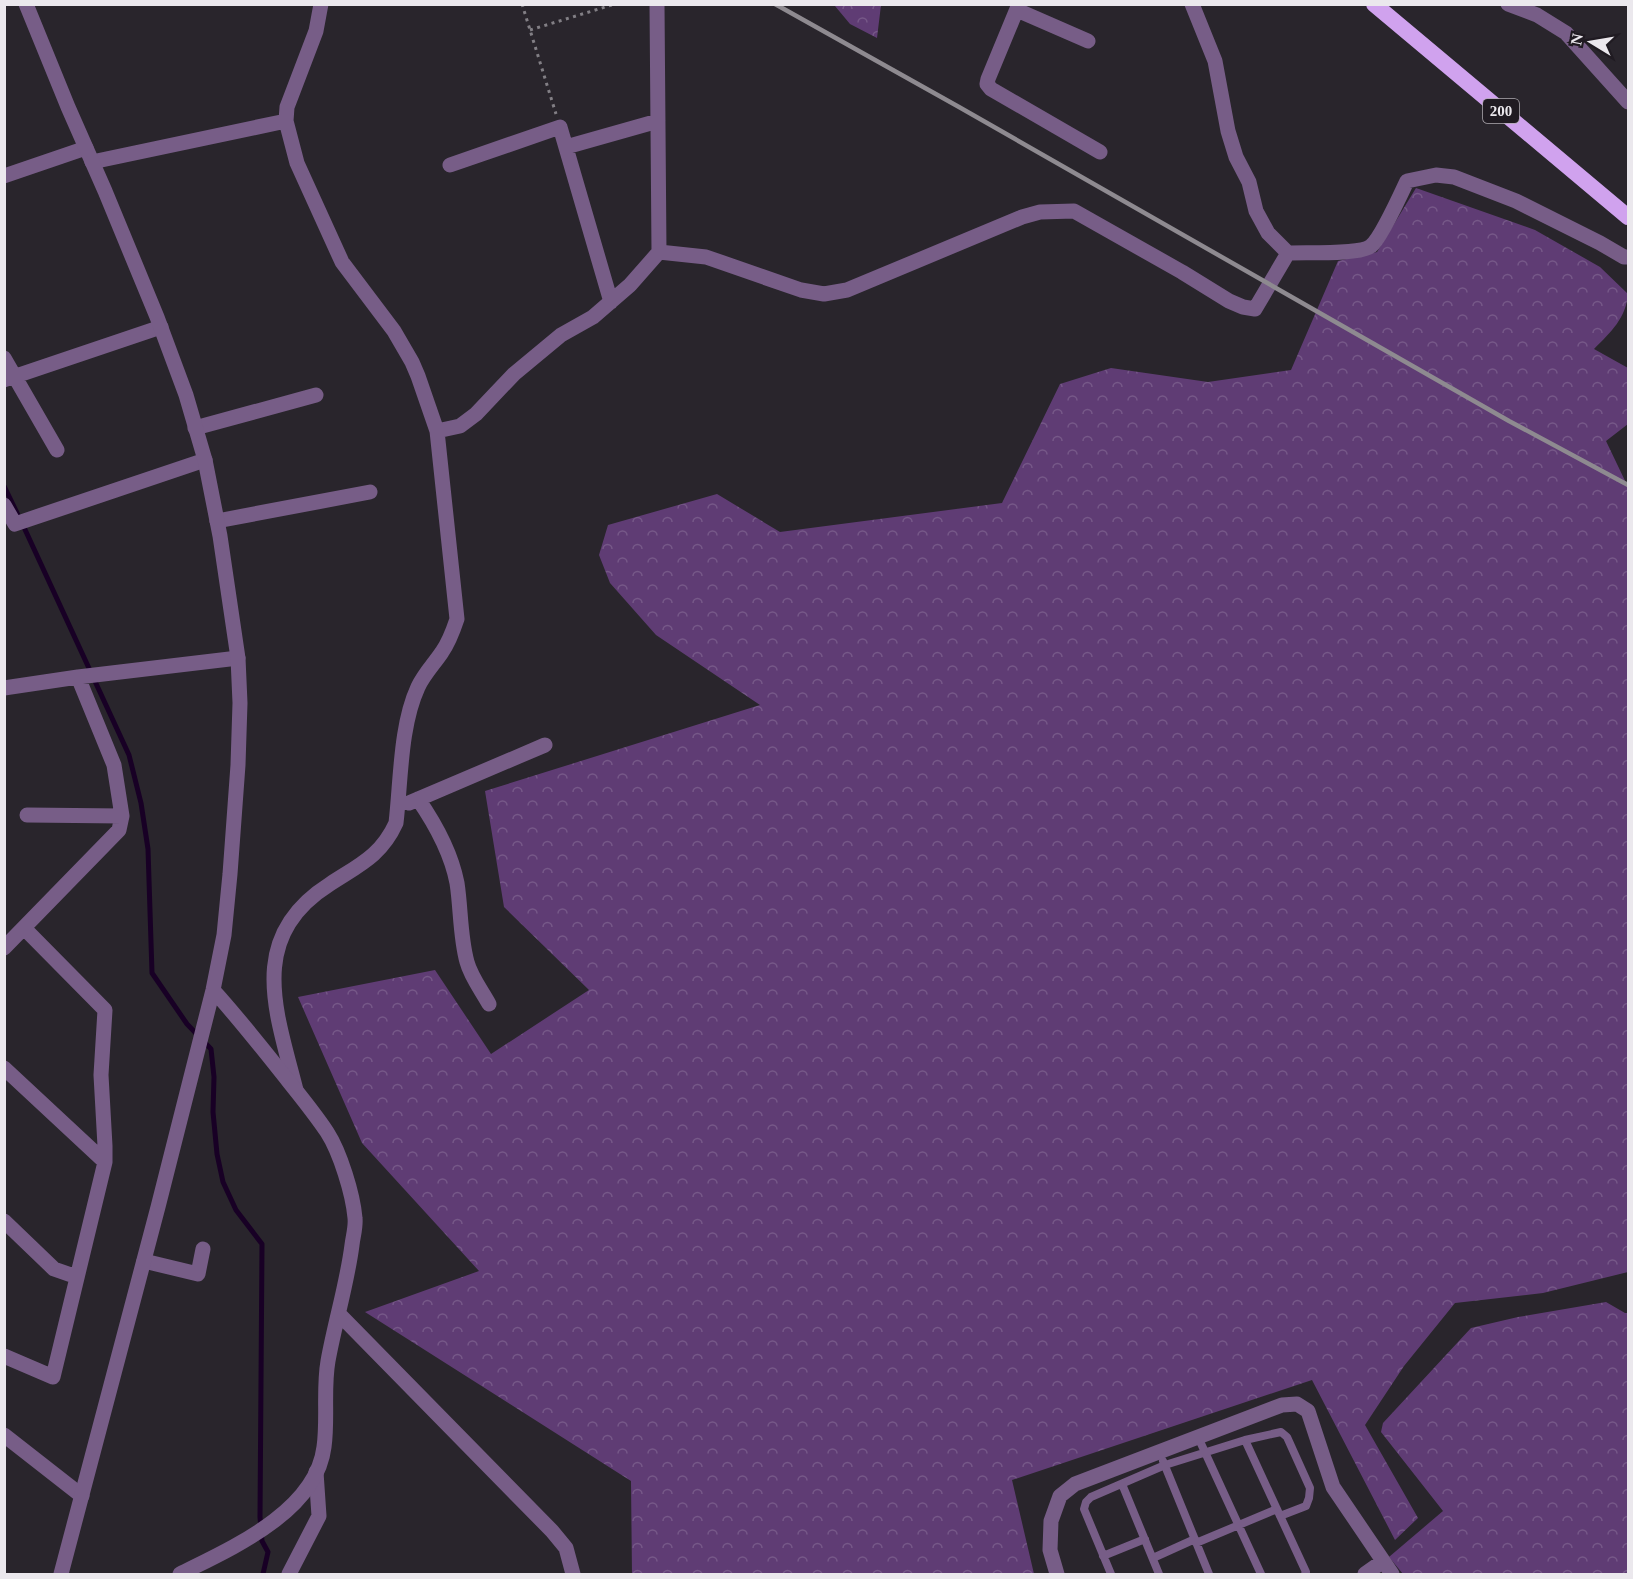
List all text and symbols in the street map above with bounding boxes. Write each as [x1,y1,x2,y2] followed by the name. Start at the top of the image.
[1561,12,1621,72] north arrow
[1567,32,1586,47] text: N
[1483,99,1519,123] road number: 200

